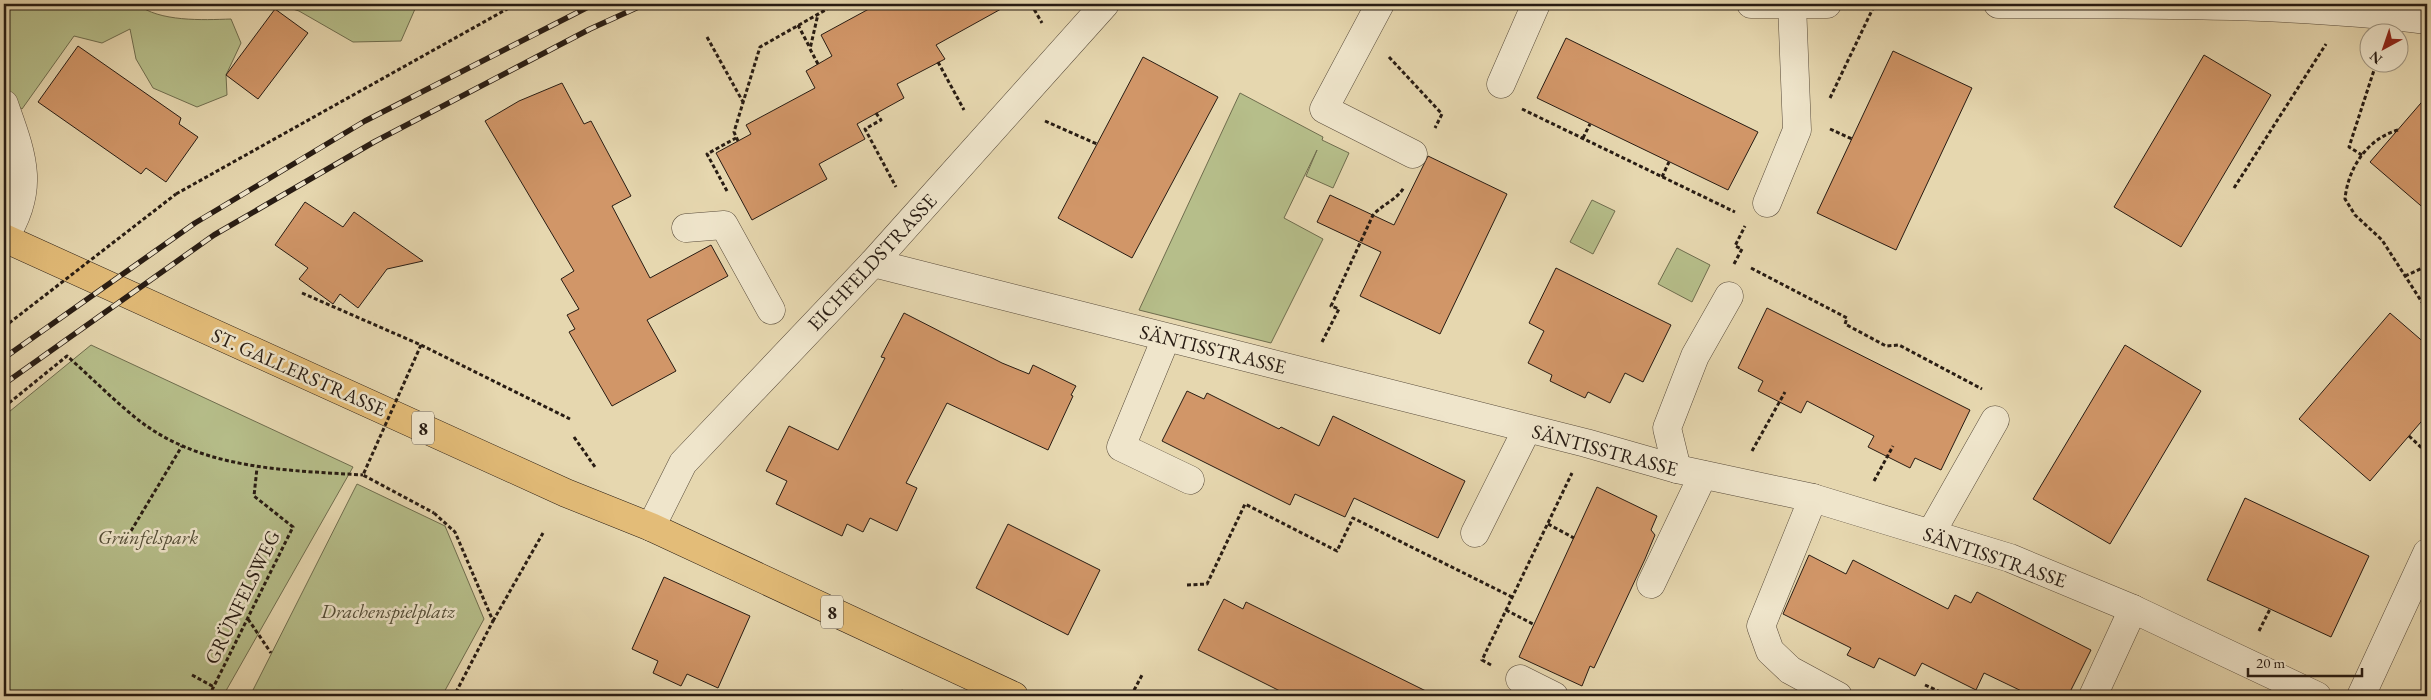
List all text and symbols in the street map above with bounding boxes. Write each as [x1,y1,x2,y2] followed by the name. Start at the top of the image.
[2358,22,2408,72] north arrow
[2365,47,2386,68] text: N
[802,188,942,336] street label: EICHFELDSTRASSE
[1137,318,1289,380] street label: SÄNTISSTRASSE
[208,322,390,422] street label: ST. GALLERSTRASSE
[412,412,434,444] road number: 8
[1529,418,1681,482] street label: SÄNTISSTRASSE
[1920,520,2070,594] street label: SÄNTISSTRASSE
[98,524,198,550] park label: Grünfelspark
[198,526,286,668] street label: GRÜNFELSWEG
[821,596,843,628] road number: 8
[320,598,456,624] park label: Drachenspielplatz
[2248,645,2362,677] scale bar
[2256,653,2285,672] text: 20 m

